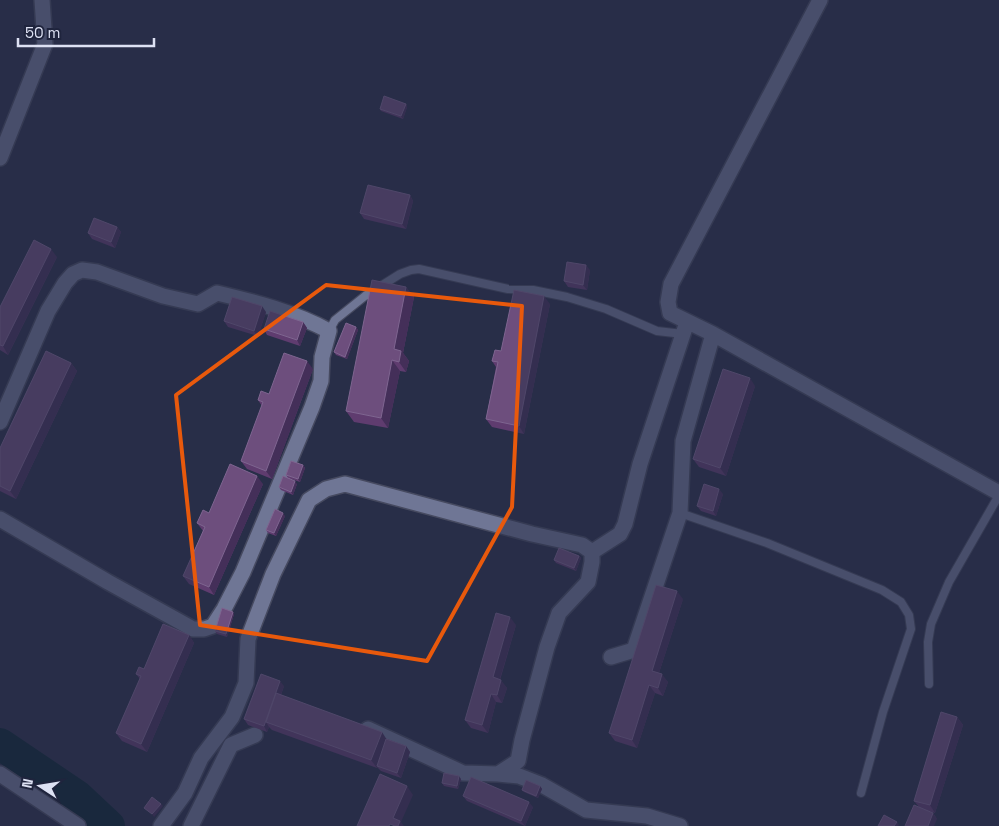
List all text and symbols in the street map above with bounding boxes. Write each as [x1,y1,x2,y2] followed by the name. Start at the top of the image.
[18,15,154,47] scale bar
[25,23,60,42] text: 50 m
[15,761,65,811] north arrow
[18,777,37,790] text: N

